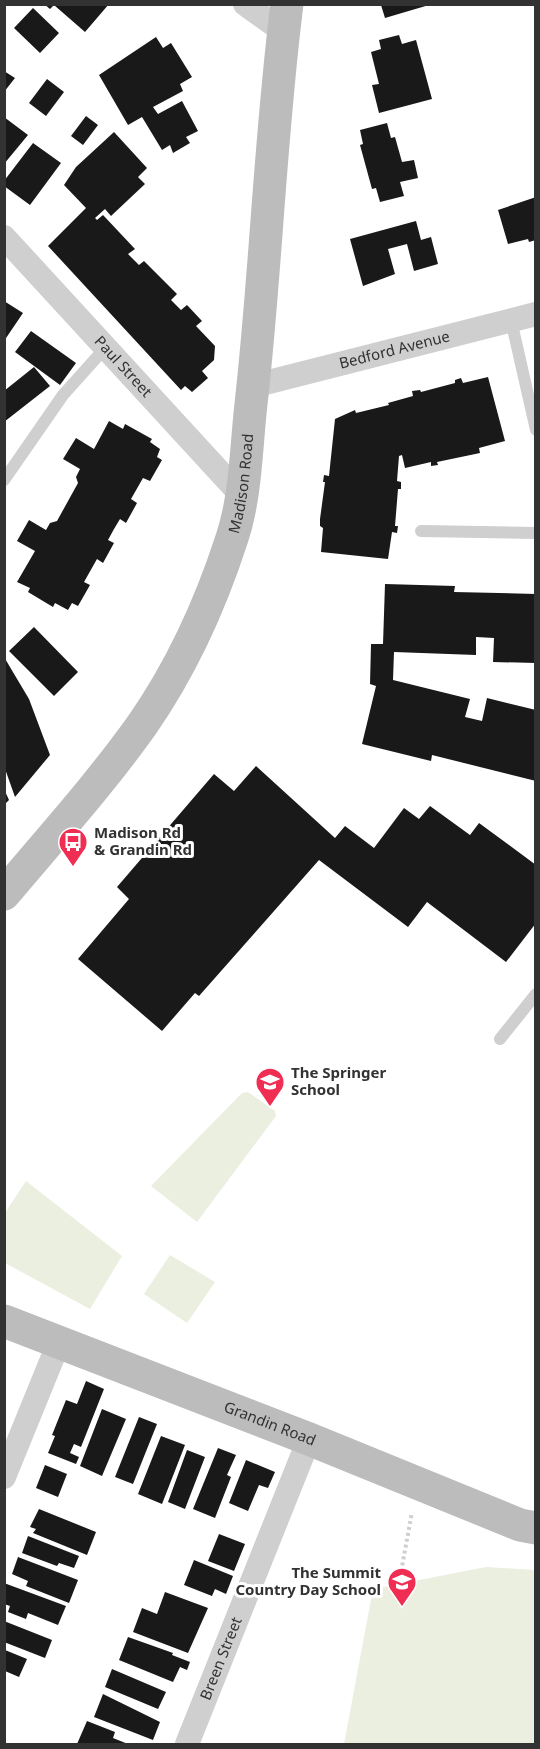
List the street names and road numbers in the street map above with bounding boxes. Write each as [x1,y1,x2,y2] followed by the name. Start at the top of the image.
[337,325,452,373] street label: Bedford Avenue
[91,331,157,401] street label: Paul Street
[223,433,257,535] street label: Madison Road
[221,1396,319,1450] street label: Grandin Road
[195,1613,246,1703] street label: Breen Street

